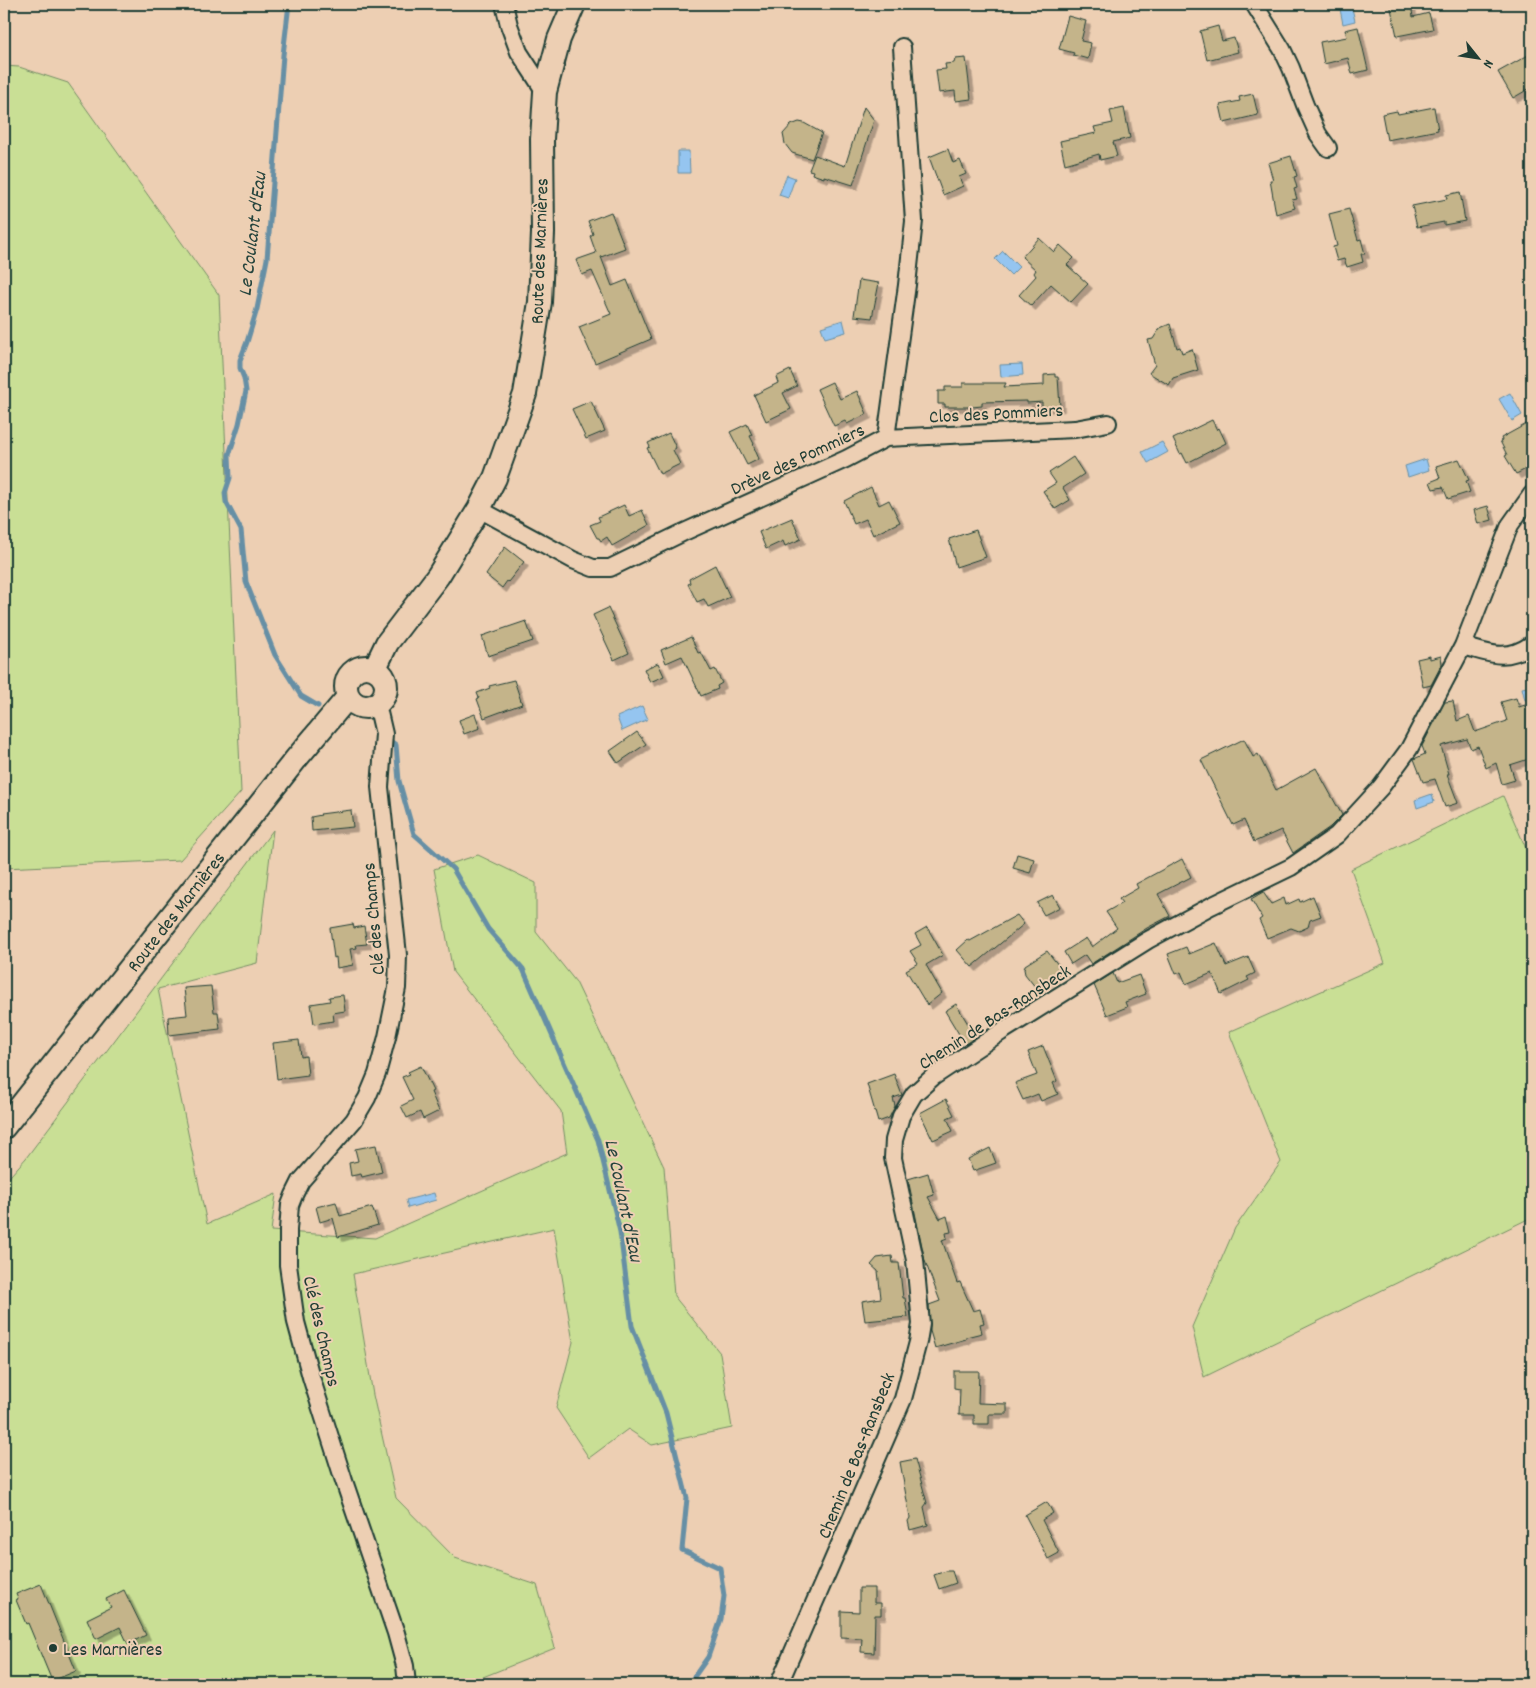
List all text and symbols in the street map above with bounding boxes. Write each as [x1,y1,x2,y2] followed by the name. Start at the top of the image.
[1454,32,1504,82] north arrow
[1477,56,1498,72] text: N
[232,169,276,298] water label: Le Coulant d'Eau
[525,178,558,325] street label: Route des Marnières
[928,398,1064,432] street label: Clos des Pommiers
[727,418,870,504] street label: Drève des Pommiers
[122,847,233,979] street label: Route des Marnières
[357,861,394,976] street label: Clé des Champs
[914,959,1078,1078] street label: Chemin de Bas-Ransbeck
[595,1137,649,1266] water label: Le Coulant d'Eau
[294,1274,345,1390] street label: Clé des Champs
[813,1369,904,1543] street label: Chemin de Bas-Ransbeck
[63,1638,162,1665] place label: Les Marnières
[47,1642,59,1654] marker: Les Marnières

